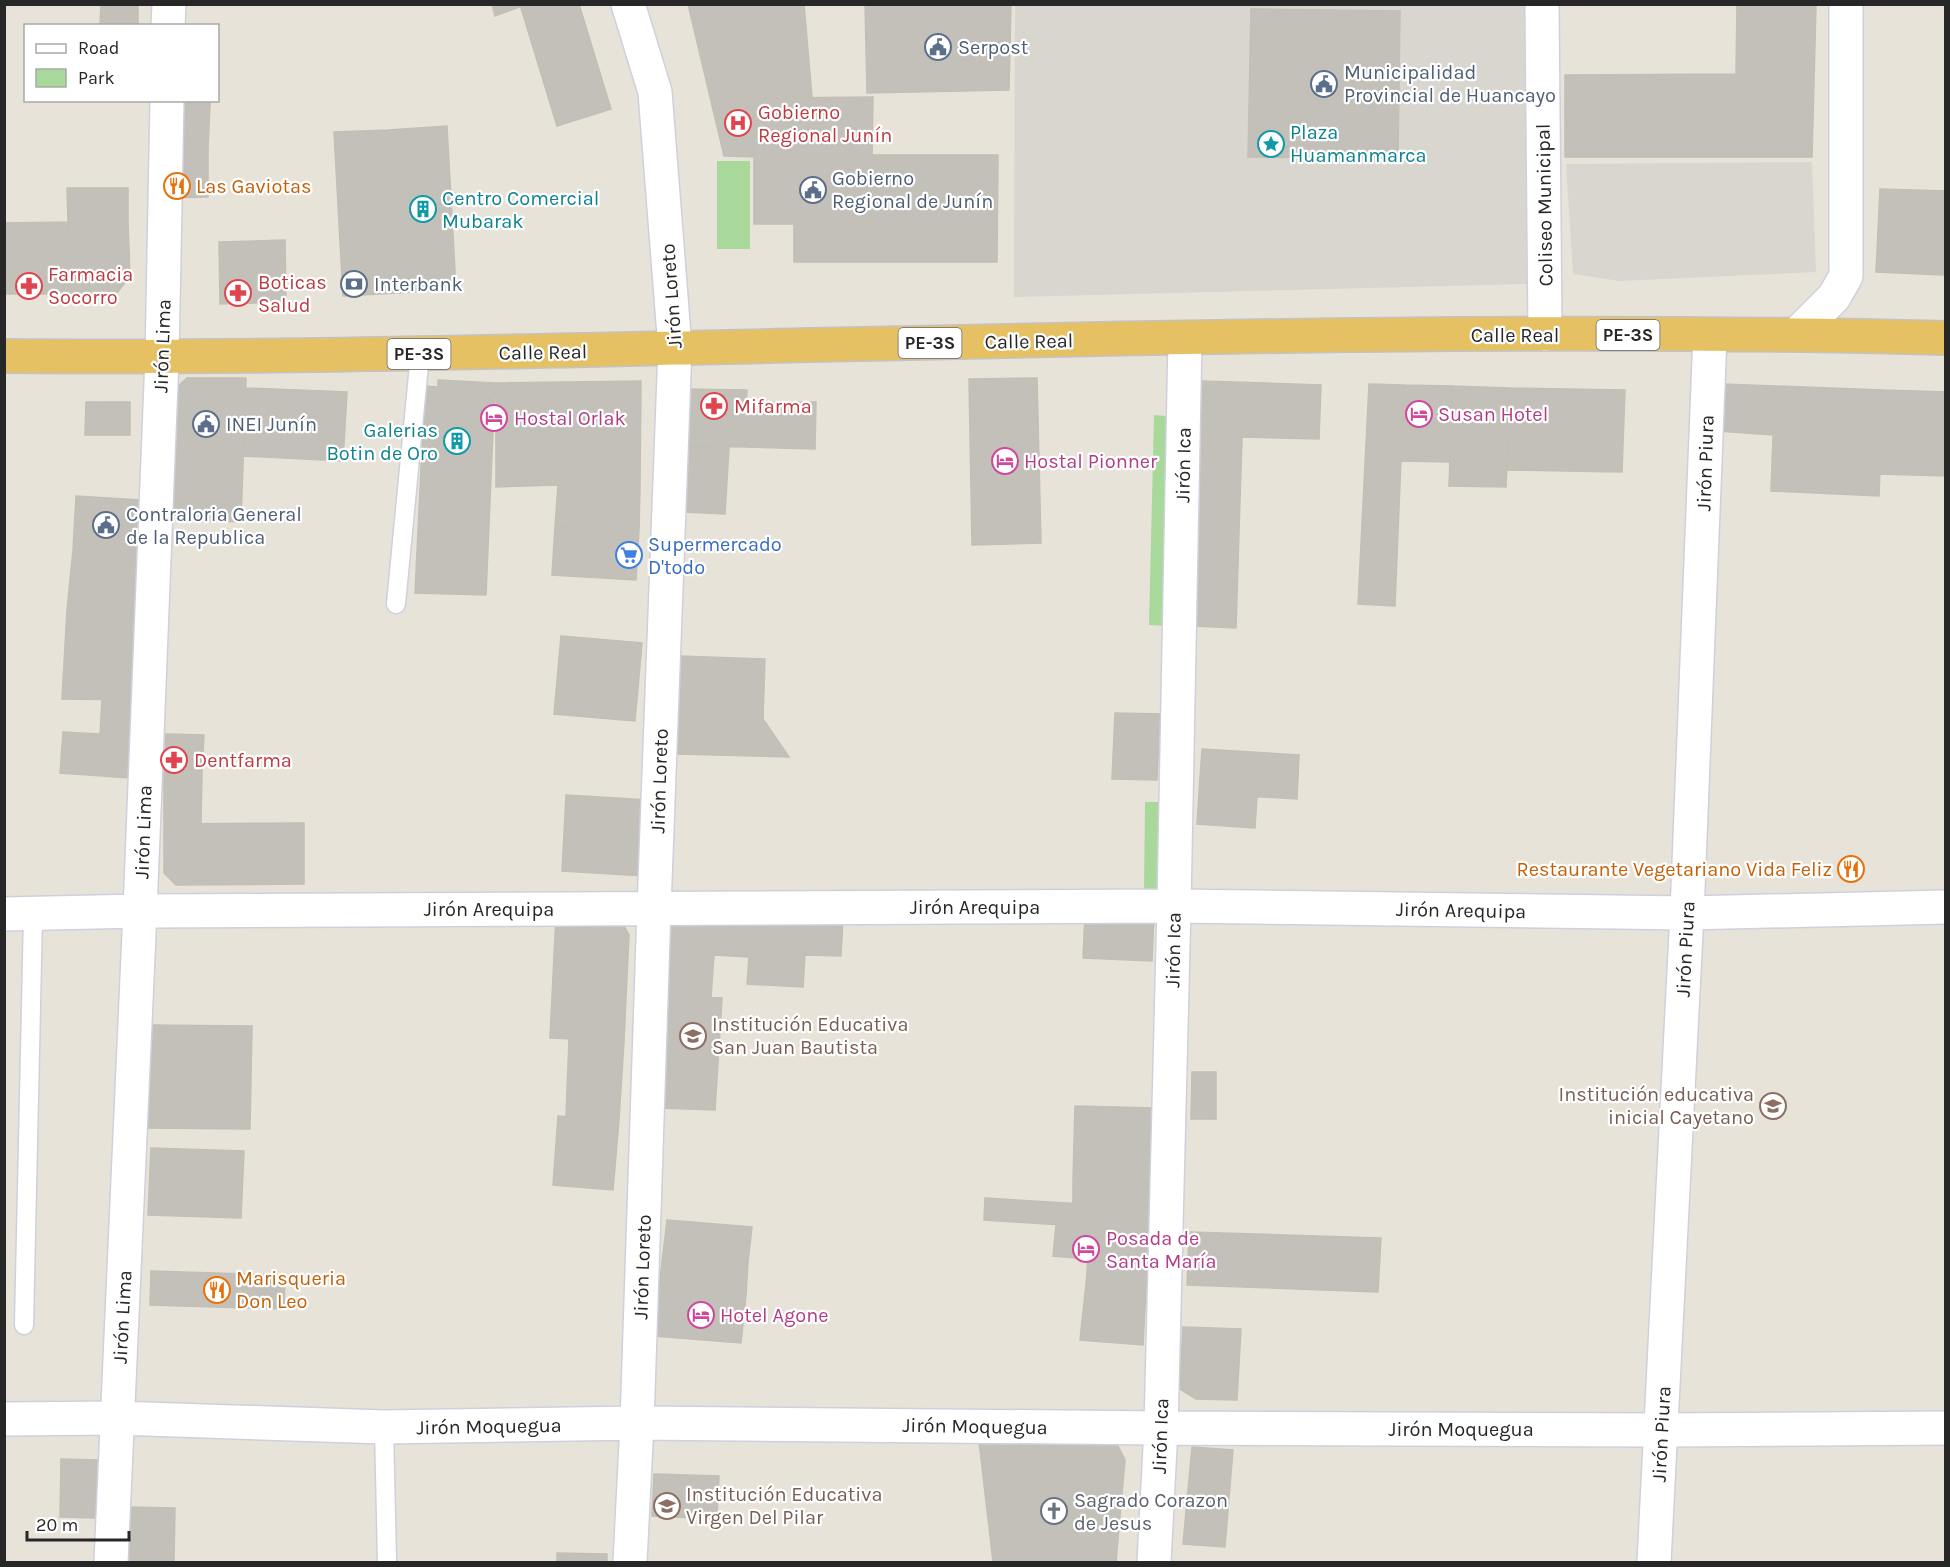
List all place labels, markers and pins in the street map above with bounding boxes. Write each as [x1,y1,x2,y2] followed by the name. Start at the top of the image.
[923,32,953,62] public building icon: Serpost
[958,36,1029,59] place label: Serpost
[1344,61,1556,107] place label: Municipalidad Provincial de Huancayo
[1309,69,1339,99] public building icon: Municipalidad Provincial de Huancayo
[758,101,892,147] place label: Gobierno Regional Junín
[723,108,753,138] hospital icon: Gobierno Regional Junín
[1290,121,1427,167] place label: Plaza Huamanmarca
[1256,129,1286,159] place icon: Plaza Huamanmarca
[832,167,993,213] place label: Gobierno Regional de Junín
[162,171,192,201] restaurant icon: Las Gaviotas
[196,175,312,198] place label: Las Gaviotas
[798,175,828,205] public building icon: Gobierno Regional de Junín
[442,187,599,233] place label: Centro Comercial Mubarak
[408,194,438,224] building icon: Centro Comercial Mubarak
[48,263,133,309] place label: Farmacia Socorro
[339,269,369,299] bank icon: Interbank
[14,271,44,301] pharmacy icon: Farmacia Socorro
[258,271,327,317] place label: Boticas Salud
[374,273,463,296] place label: Interbank
[223,278,253,308] pharmacy icon: Boticas Salud
[699,391,729,421] pharmacy icon: Mifarma
[734,395,812,418] place label: Mifarma
[1404,399,1434,429] hotel icon: Susan Hotel
[479,403,509,433] hotel icon: Hostal Orlak
[1438,403,1548,426] place label: Susan Hotel
[514,407,626,430] place label: Hostal Orlak
[191,409,221,439] public building icon: INEI Junín
[226,413,317,436] place label: INEI Junín
[326,419,438,465] place label: Galerias Botin de Oro
[442,426,472,456] building icon: Galerias Botin de Oro
[990,446,1020,476] hotel icon: Hostal Pionner
[1024,450,1158,473] place label: Hostal Pionner
[126,503,302,549] place label: Contraloria General de la Republica
[91,510,121,540] public building icon: Contraloria General de la Republica
[648,533,782,579] place label: Supermercado D'todo
[614,540,644,570] supermarket icon: Supermercado D'todo
[159,745,189,775] pharmacy icon: Dentfarma
[194,749,292,772] place label: Dentfarma
[1836,854,1866,884] restaurant icon: Restaurante Vegetariano Vida Feliz
[1517,858,1832,881] place label: Restaurante Vegetariano Vida Feliz
[712,1013,908,1059] place label: Institución Educativa San Juan Bautista
[678,1021,708,1051] school or university icon: Institución Educativa San Juan Bautista
[1559,1083,1754,1129] place label: Institución educativa inicial Cayetano
[1758,1091,1788,1121] school or university icon: Institución educativa inicial Cayetano
[1106,1227,1217,1273] place label: Posada de Santa María
[1071,1234,1101,1264] hotel icon: Posada de Santa María
[236,1267,346,1313] place label: Marisqueria Don Leo
[202,1275,232,1305] restaurant icon: Marisqueria Don Leo
[686,1300,716,1330] hotel icon: Hotel Agone
[720,1304,829,1327] place label: Hotel Agone
[686,1483,882,1529] place label: Institución Educativa Virgen Del Pilar
[1074,1489,1228,1535] place label: Sagrado Corazon de Jesus
[652,1491,682,1521] school or university icon: Institución Educativa Virgen Del Pilar
[1039,1496,1069,1526] church icon: Sagrado Corazon de Jesus

